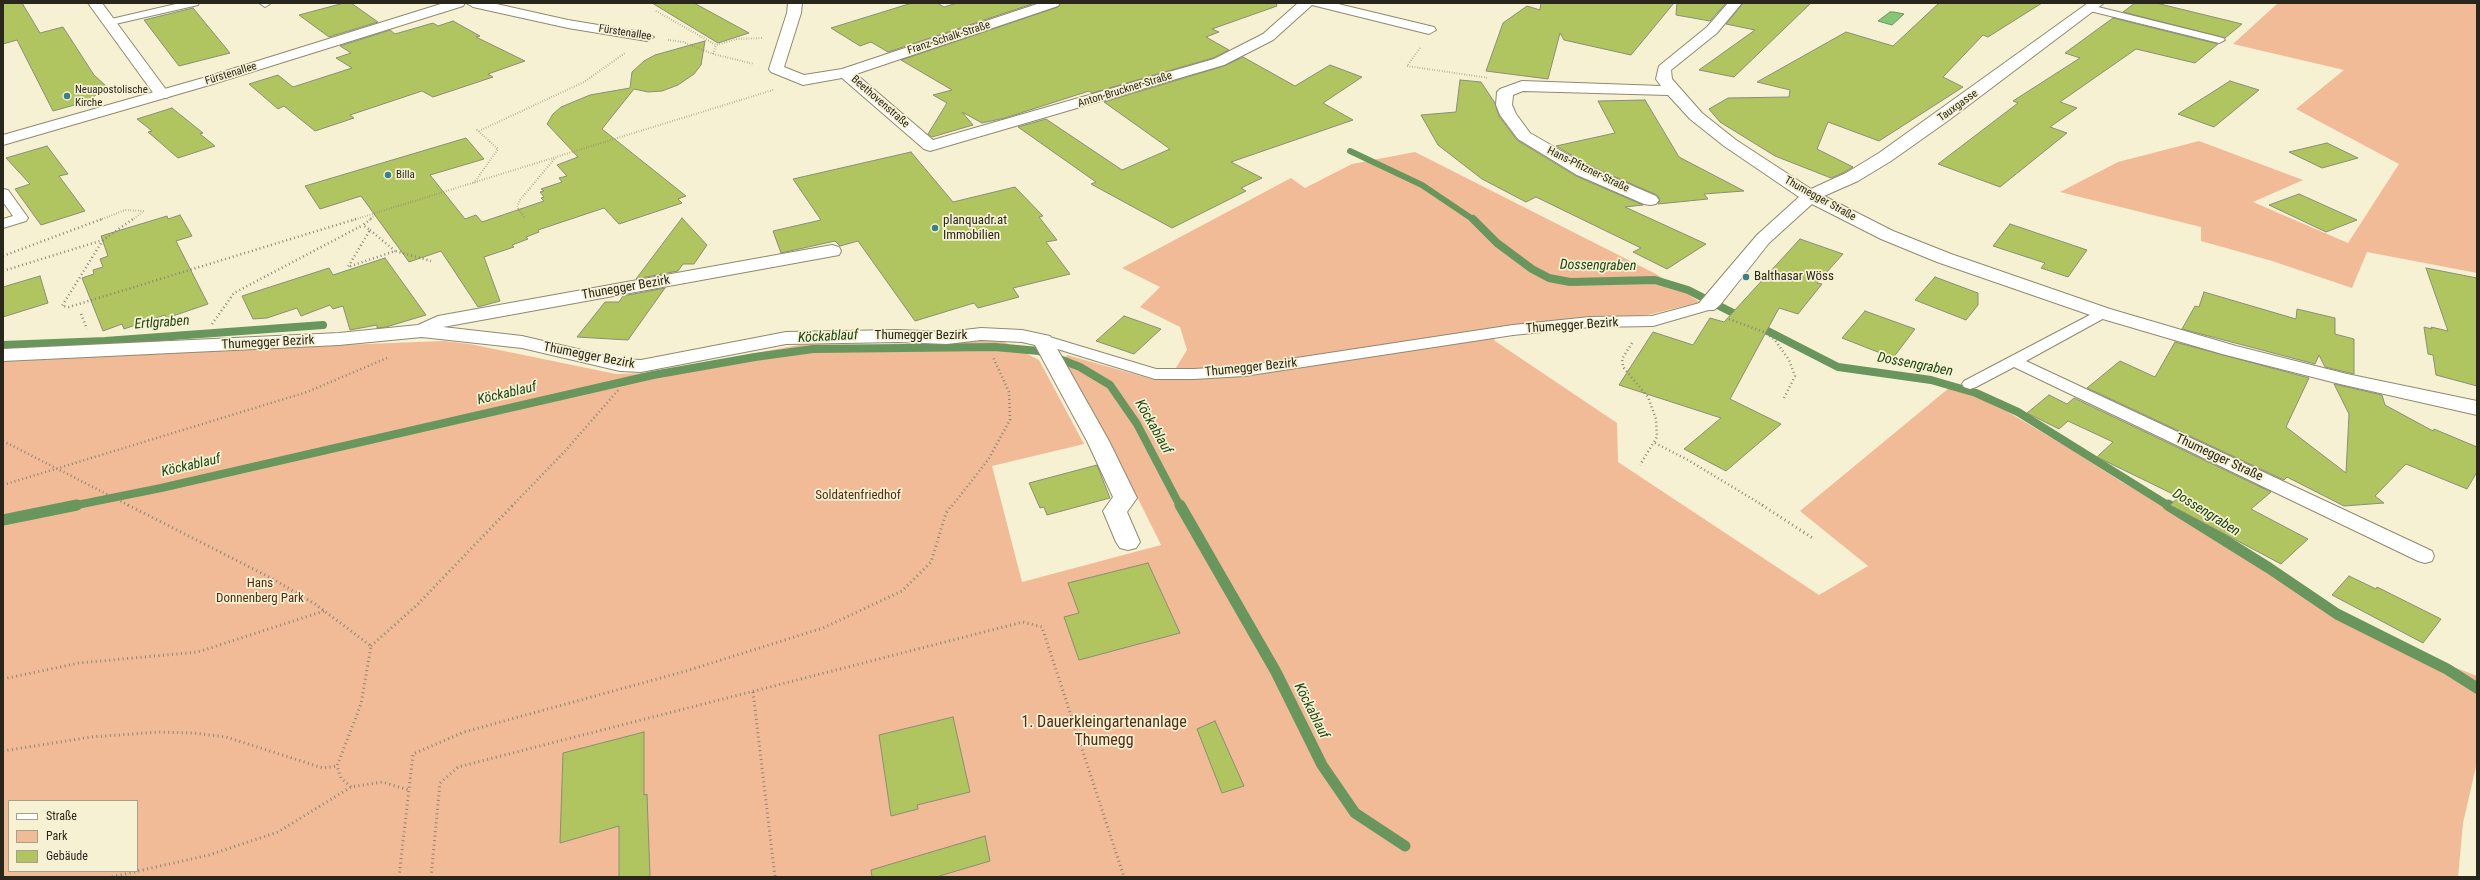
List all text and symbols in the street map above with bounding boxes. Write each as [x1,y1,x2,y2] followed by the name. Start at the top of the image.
[906,18,992,58] street label: Franz-Schalk-Straße
[598,22,652,44] street label: Fürstenallee
[204,60,258,88] street label: Fürstenallee
[1076,69,1174,111] street label: Anton-Bruckner-Straße
[848,73,912,131] street label: Beethovenstraße
[75,83,148,109] place label: Neuapostolische Kirche
[1935,87,1981,125] street label: Tauxgasse
[62,91,72,101] marker: Neuapostolische Kirche
[1545,144,1631,196] street label: Hans-Pfitzner-Straße
[396,168,415,182] place label: Billa
[383,170,393,180] marker: Billa
[1782,174,1858,224] street label: Thumegger Straße
[943,213,1007,244] place label: planquadr.at Immobilien
[930,223,940,233] marker: planquadr.at Immobilien
[1560,257,1636,275] water label: Dossengraben
[1754,269,1834,285] place label: Balthasar Wöss
[1741,272,1751,282] marker: Balthasar Wöss
[581,273,671,303] street label: Thunegger Bezirk
[134,313,190,333] water label: Ertlgraben
[1525,315,1619,337] street label: Thumegger Bezirk
[798,327,858,347] water label: Köckablauf
[875,328,967,344] street label: Thumegger Bezirk
[221,333,315,353] street label: Thumegger Bezirk
[542,339,636,373] street label: Thumegger Bezirk
[1876,349,1954,381] water label: Dossengraben
[1204,355,1298,381] street label: Thumegger Bezirk
[476,379,538,409] water label: Köckablauf
[1131,397,1175,457] water label: Köckablauf
[2173,431,2265,485] street label: Thumegger Straße
[160,451,222,481] water label: Köckablauf
[2169,486,2243,540] water label: Dossengraben
[815,488,901,504] park label: Soldatenfriedhof
[216,576,304,607] park label: Hans Donnenberg Park
[1290,680,1332,742] water label: Köckablauf
[1021,713,1187,751] park label: 1. Dauerkleingartenanlage Thumegg
[8,800,138,872] legend
[46,809,77,823] text: Straße
[46,829,67,843] text: Park
[46,849,88,863] text: Gebäude

